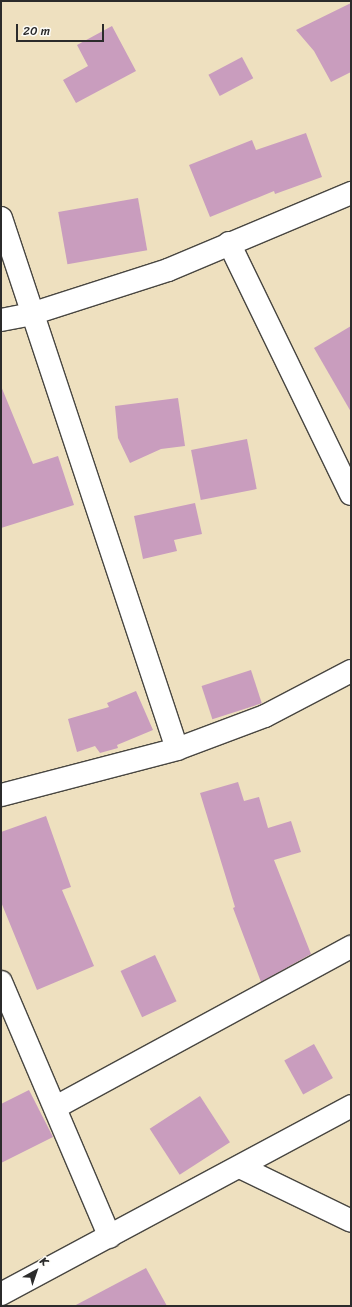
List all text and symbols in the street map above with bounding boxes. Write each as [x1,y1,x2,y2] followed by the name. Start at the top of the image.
[18,16,106,42] scale bar
[23,20,50,42] text: 20 m
[16,1251,56,1291] north arrow
[35,1252,53,1271] text: K

